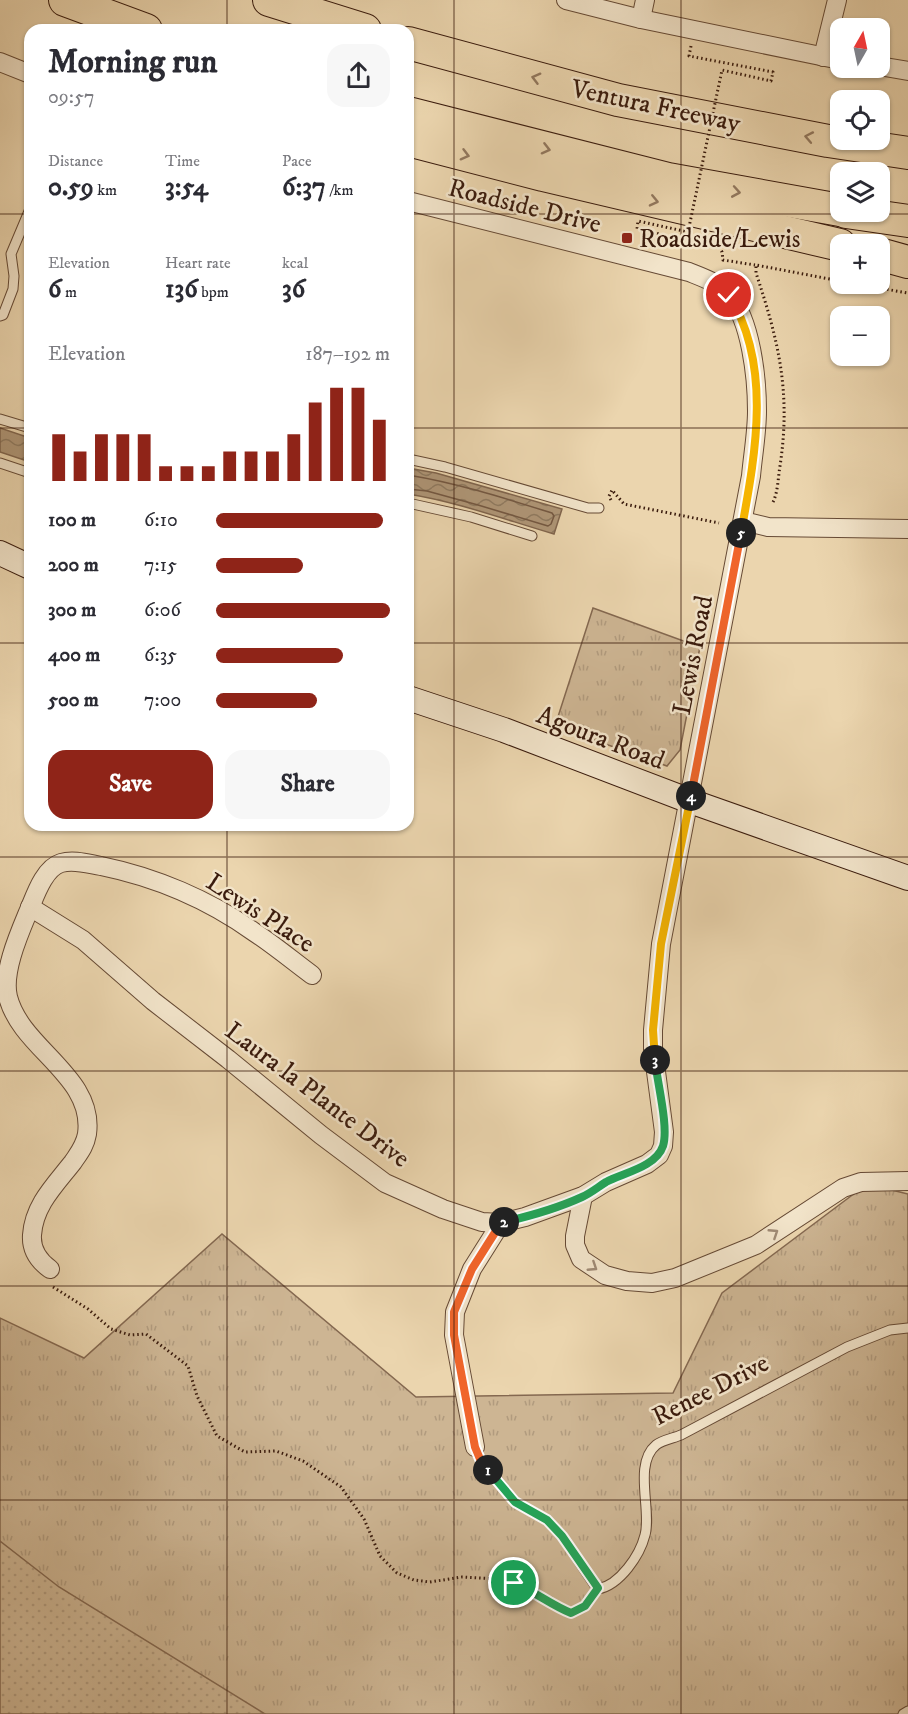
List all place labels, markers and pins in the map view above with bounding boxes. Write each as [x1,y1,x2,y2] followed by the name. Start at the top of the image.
[639,223,801,256] place label: Roadside/Lewis
[620,231,634,245] marker: Roadside/Lewis
[703,269,754,320] pin
[726,518,756,548] pin: 5
[676,781,706,811] pin: 4
[640,1045,670,1075] pin: 3
[489,1207,519,1237] pin: 2
[473,1455,503,1485] pin: 1
[488,1557,539,1608] pin

